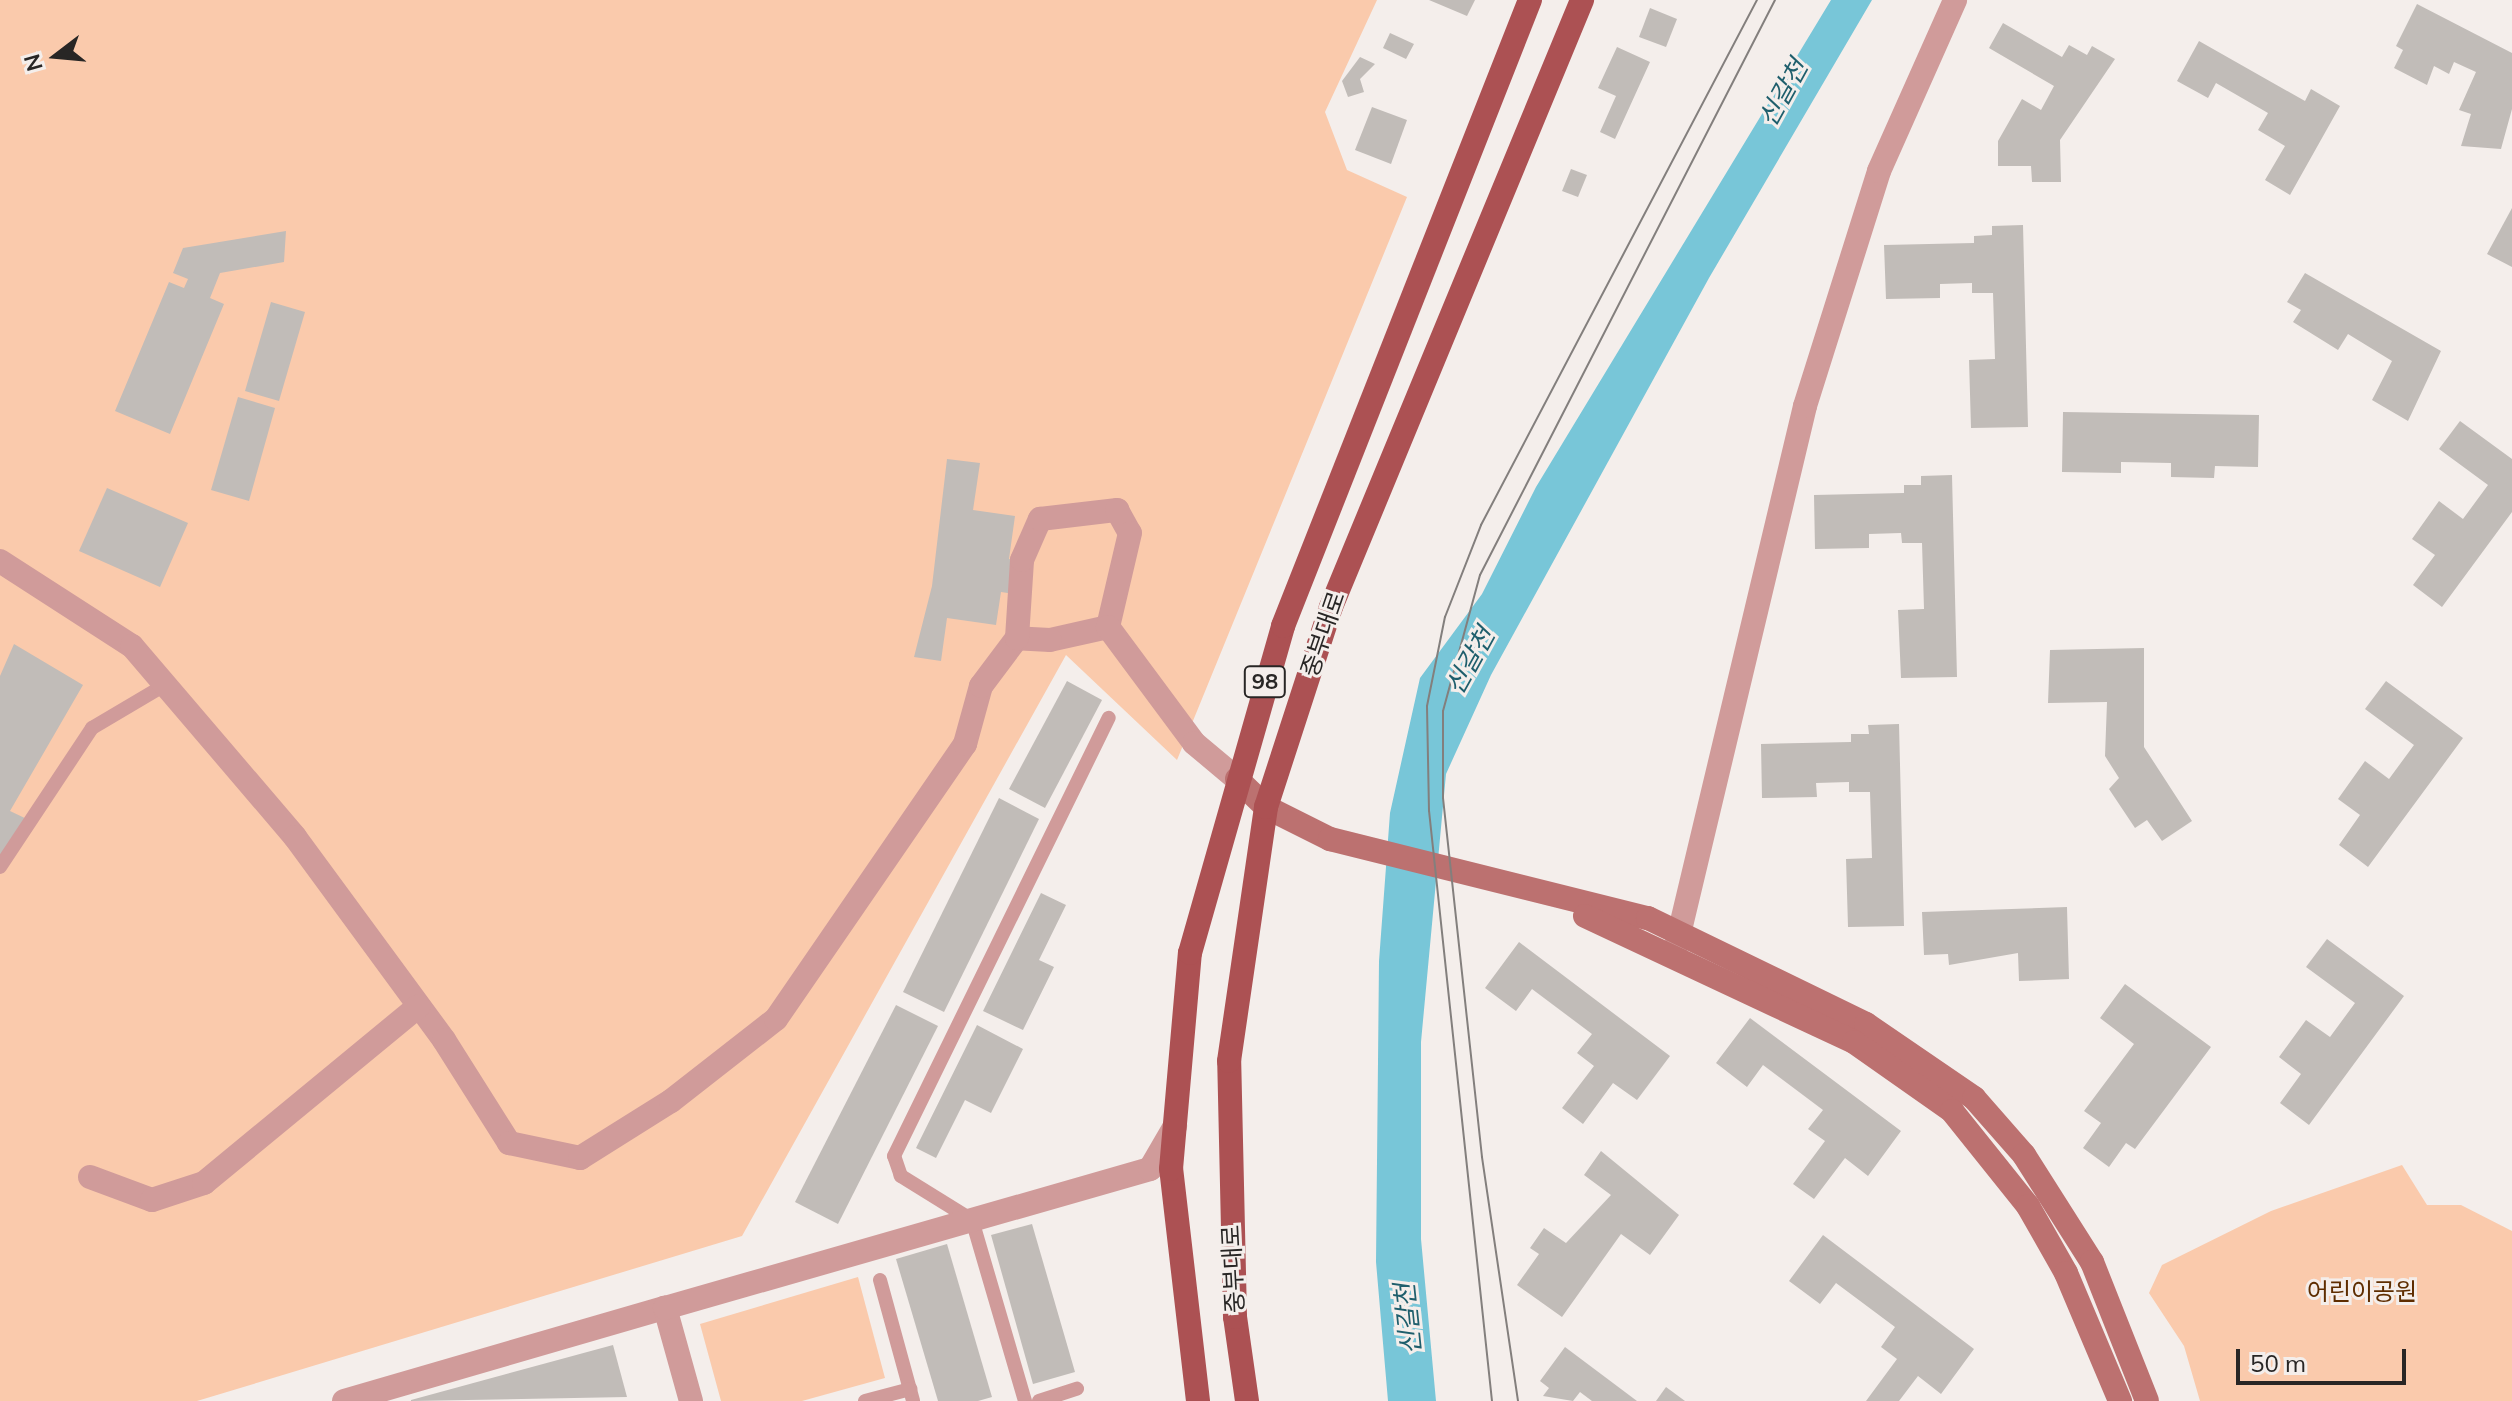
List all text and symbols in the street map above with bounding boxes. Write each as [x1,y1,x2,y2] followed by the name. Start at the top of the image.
[16,16,96,96] north arrow
[17,51,49,74] text: N
[1752,54,1814,132] water label: 신갈천
[1295,588,1351,680] street label: 중부대로
[1439,622,1501,700] water label: 신갈천
[1243,664,1287,700] road number: 98
[1216,1224,1250,1314] street label: 중부대로
[2307,1278,2417,1306] park label: 어린이공원
[1389,1282,1427,1356] water label: 신갈천
[2240,1333,2410,1383] scale bar
[2250,1348,2306,1378] text: 50 m

